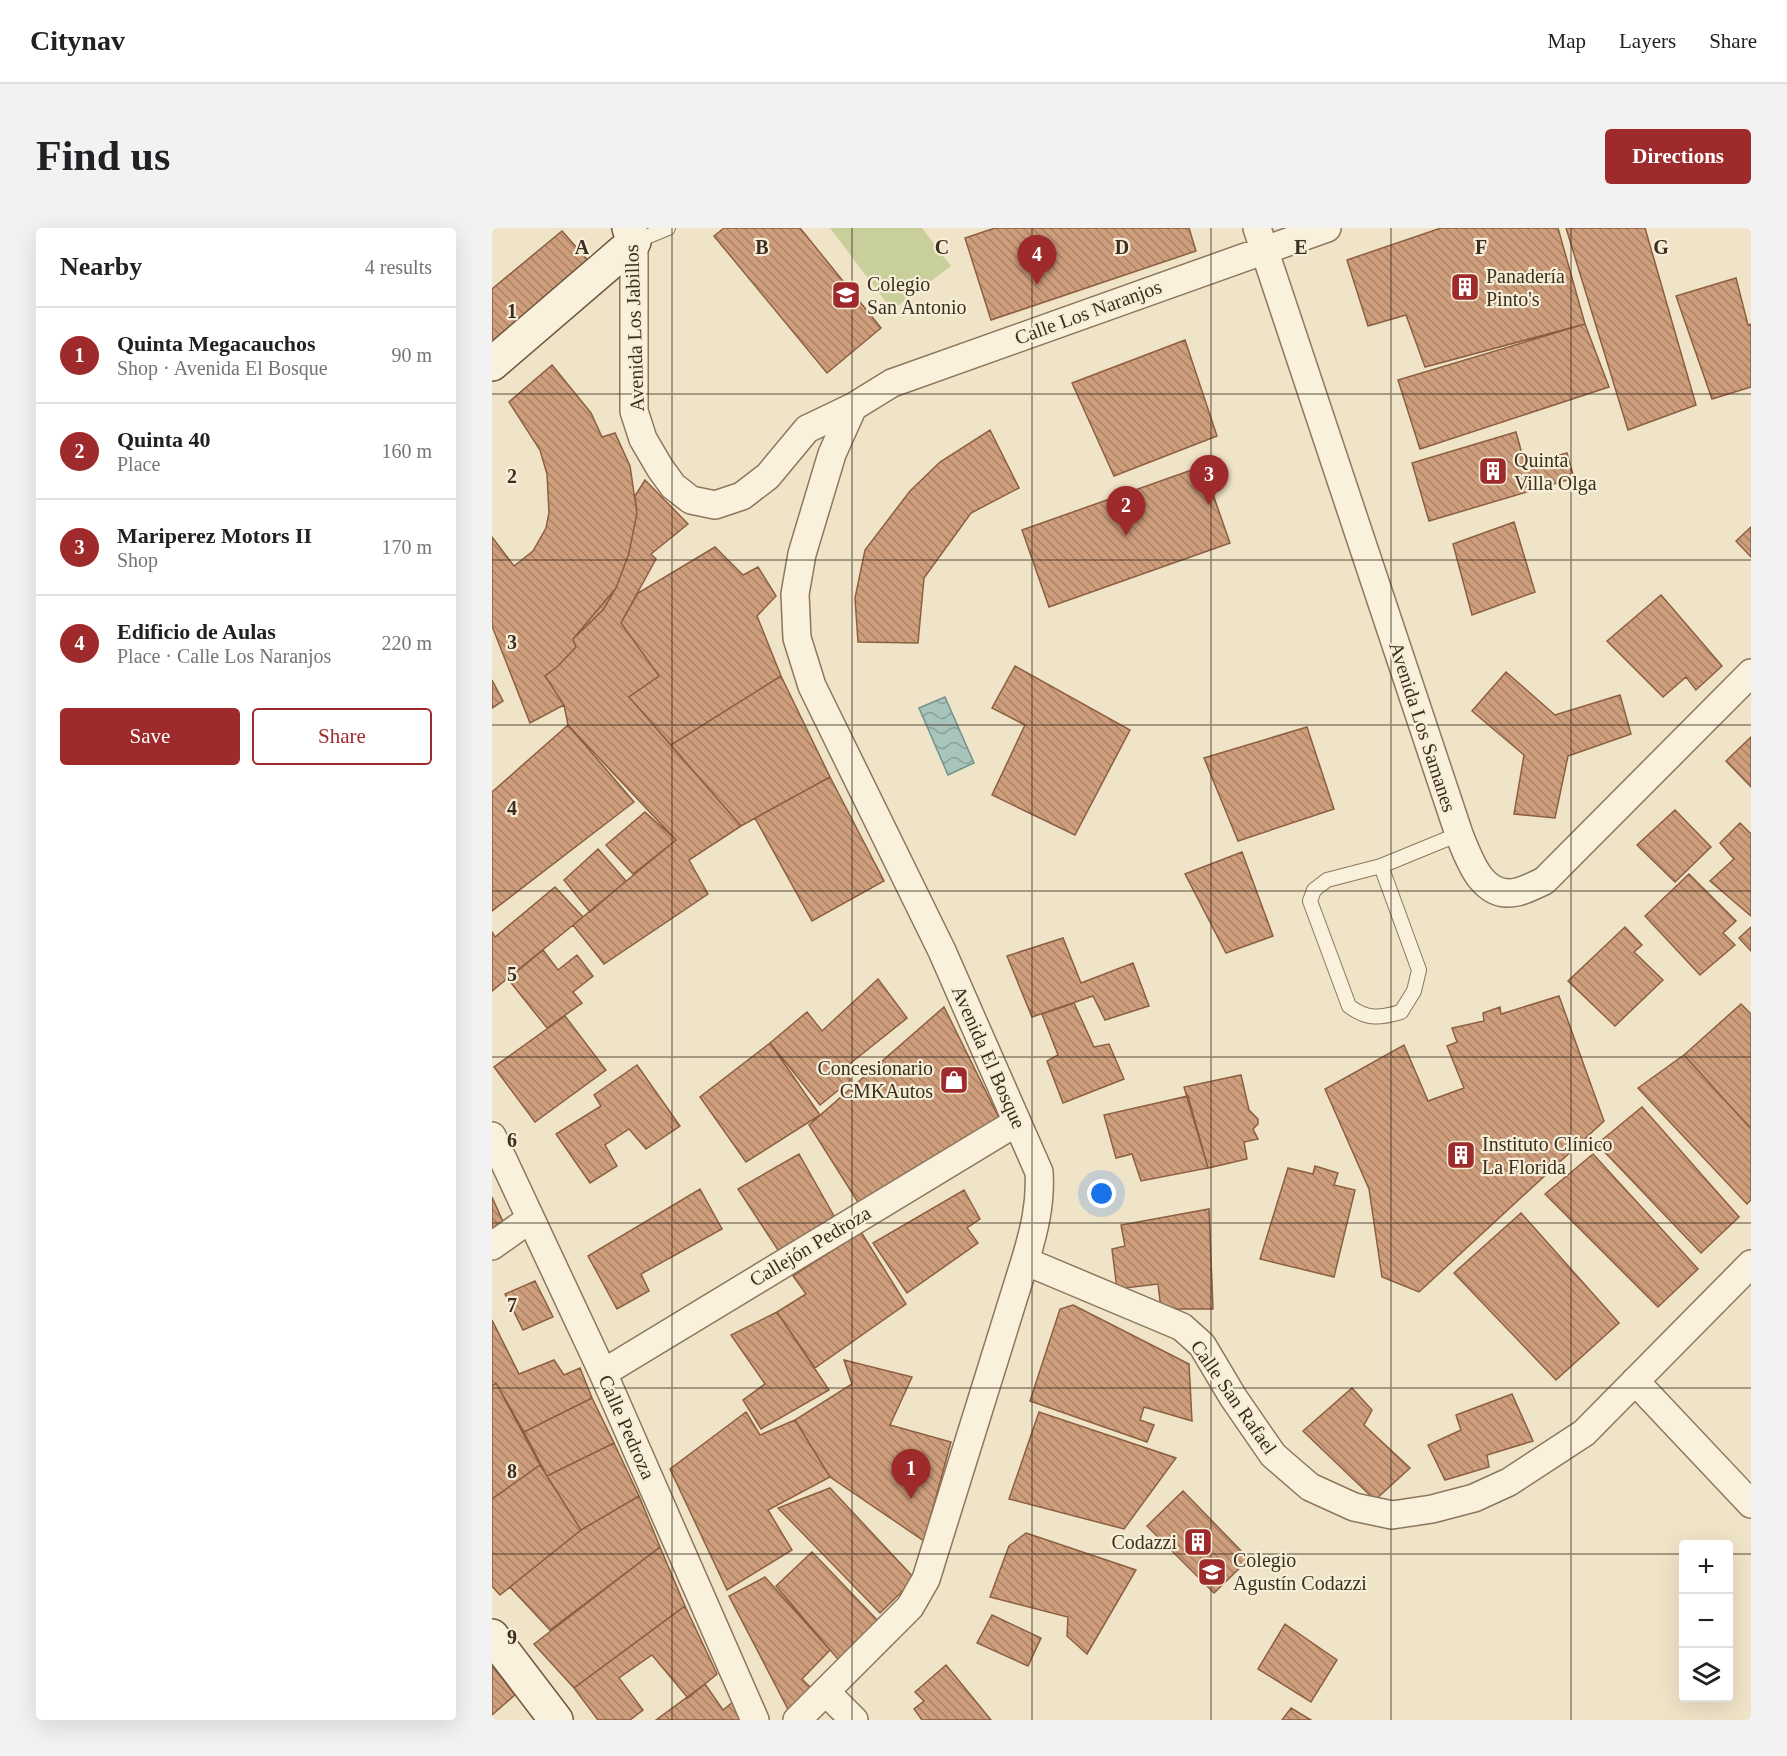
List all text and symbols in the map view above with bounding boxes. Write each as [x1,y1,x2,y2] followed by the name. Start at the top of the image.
[30,25,125,56] text: Citynav
[1548,29,1586,53] text: Map
[1619,29,1676,53] text: Layers
[1709,29,1757,53] text: Share
[1605,129,1751,184] button: Directions
[36,133,170,179] text: Find us
[575,236,590,258] text: A
[755,236,769,258] text: B
[935,236,949,258] text: C
[1018,236,1056,285] pin: 4
[1115,236,1129,258] text: D
[1294,236,1308,258] text: E
[1475,236,1487,258] text: F
[1653,236,1669,258] text: G
[620,244,648,412] street label: Avenida Los Jabillos
[60,252,142,281] text: Nearby
[365,256,432,278] text: 4 results
[1486,265,1565,310] place label: Panadería Pinto's
[1449,271,1481,303] building icon: Panadería Pinto's
[867,273,966,318] place label: Colegio San Antonio
[1012,275,1165,350] street label: Calle Los Naranjos
[830,279,862,311] school or university icon: Colegio San Antonio
[507,300,517,322] text: 1
[117,331,316,356] text: Quinta Megacauchos
[75,344,85,366] text: 1
[391,344,432,366] text: 90 m
[117,357,328,379] text: Shop · Avenida El Bosque
[117,427,211,452] text: Quinta 40
[75,440,85,462] text: 2
[381,440,432,462] text: 160 m
[1514,449,1597,495] place label: Quinta Villa Olga
[117,453,160,475] text: Place
[1477,455,1509,487] building icon: Quinta Villa Olga
[1190,456,1228,505] pin: 3
[507,465,517,487] text: 2
[1106,486,1146,536] pin: 2
[117,523,312,548] text: Mariperez Motors II
[75,536,85,558] text: 3
[381,536,432,558] text: 170 m
[117,549,158,571] text: Shop
[117,619,276,644] text: Edificio de Aulas
[507,631,517,653] text: 3
[75,632,85,654] text: 4
[381,632,432,654] text: 220 m
[1385,639,1461,815] street label: Avenida Los Samanes
[117,645,331,667] text: Place · Calle Los Naranjos
[60,708,240,765] button: Save
[252,708,432,765] button: Share
[507,797,517,819] text: 4
[507,963,517,985] text: 5
[947,982,1030,1132] street label: Avenida El Bosque
[817,1057,933,1102] place label: Concesionario CMKAutos
[938,1064,970,1096] shop icon: Concesionario CMKAutos
[507,1129,517,1151] text: 6
[1482,1133,1613,1178] place label: Instituto Clínico La Florida
[1445,1139,1477,1171] building icon: Instituto Clínico La Florida
[1087,1179,1116,1208] your location
[746,1201,875,1292] street label: Callejón Pedroza
[507,1294,517,1316] text: 7
[1186,1336,1282,1459] street label: Calle San Rafael
[594,1372,660,1483] street label: Calle Pedroza
[892,1450,930,1499] pin: 1
[507,1460,517,1482] text: 8
[1182,1526,1214,1558] building icon: Codazzi
[1111,1531,1177,1553] place label: Codazzi
[1679,1540,1733,1702] map controls
[1679,1540,1733,1594] button: +
[1233,1549,1367,1595] place label: Colegio Agustín Codazzi
[1196,1556,1228,1588] school or university icon: Colegio Agustín Codazzi
[1679,1594,1733,1648] button: −
[507,1626,517,1648] text: 9
[1679,1648,1733,1702] button: layers

